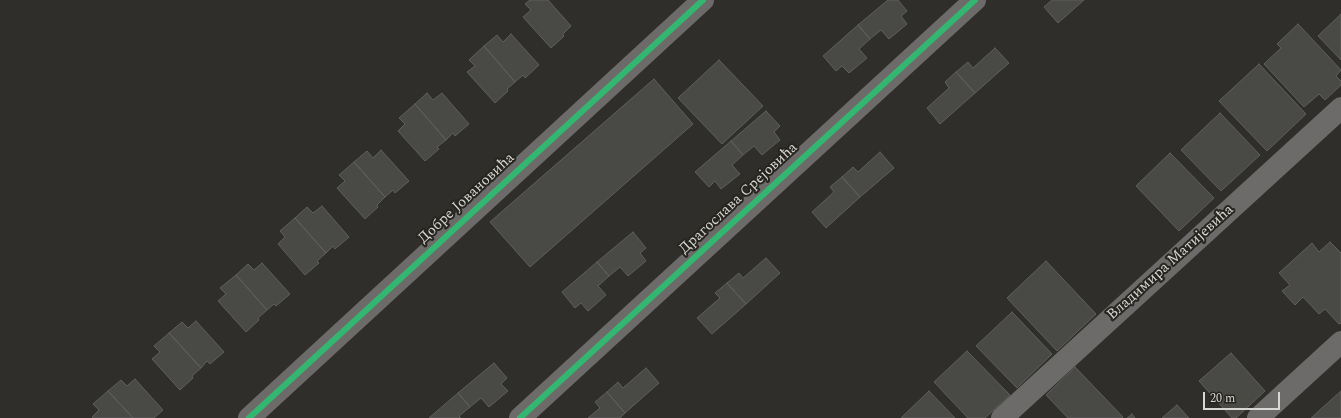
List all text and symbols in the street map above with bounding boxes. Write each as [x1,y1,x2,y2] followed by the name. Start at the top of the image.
[676,139,802,259] street label: Драгослава Срејовића
[415,150,519,248] street label: Добре Јовановића
[1104,201,1238,325] street label: Владимира Матијевића
[1205,384,1282,410] scale bar
[1210,389,1235,408] text: 20 m

